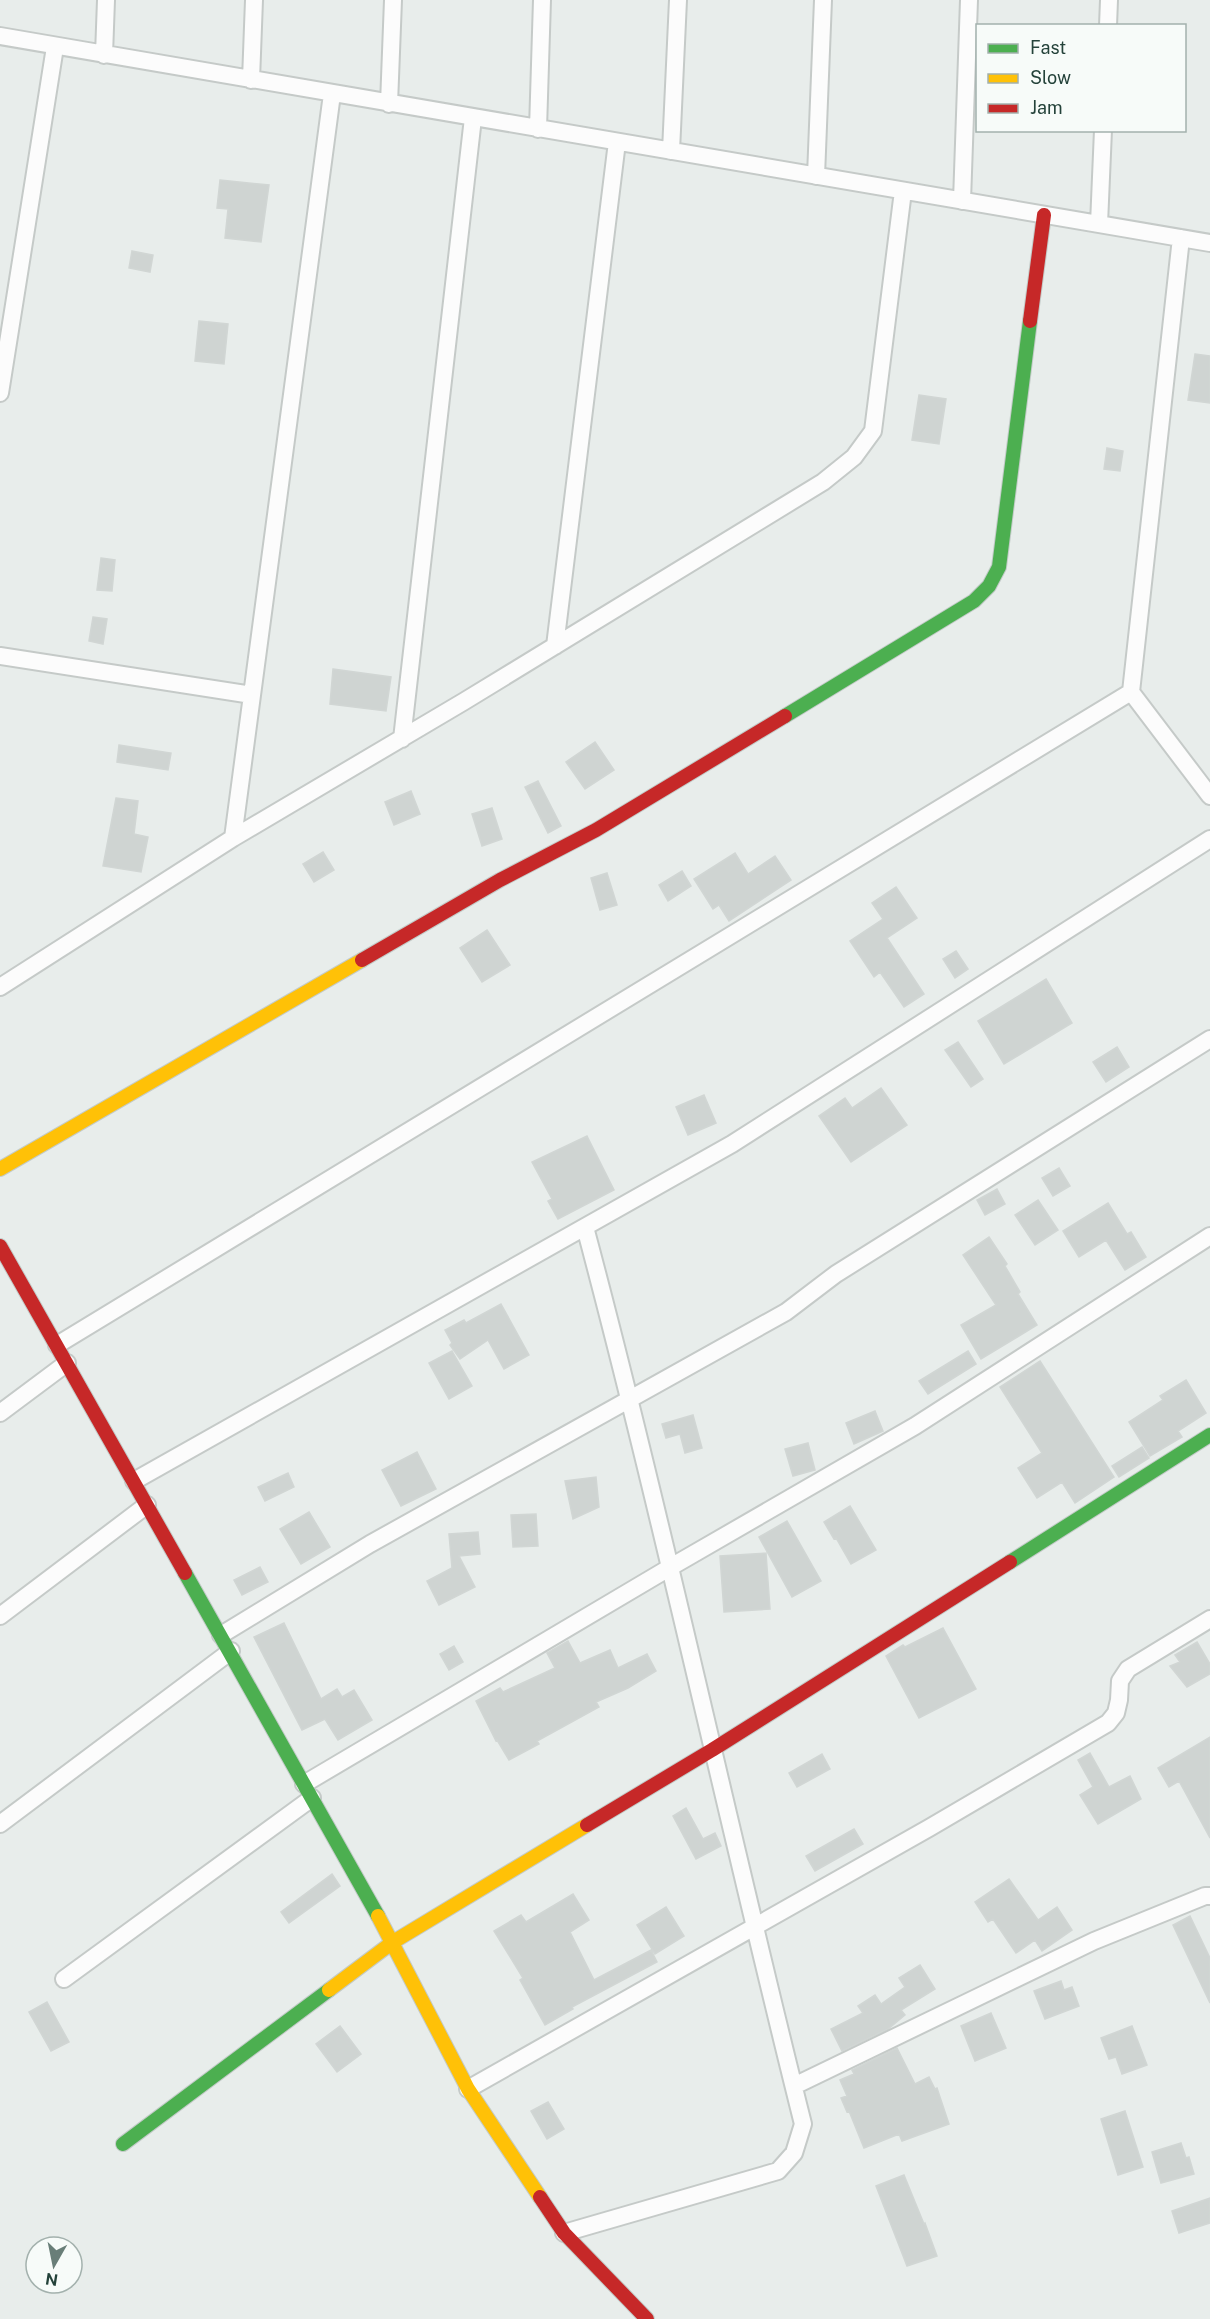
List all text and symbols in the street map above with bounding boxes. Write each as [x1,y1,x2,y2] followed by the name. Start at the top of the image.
[976,24,1186,132] legend
[1030,37,1066,58] text: Fast
[1030,67,1071,88] text: Slow
[1030,97,1063,118] text: Jam
[24,2235,84,2295] north arrow
[44,2269,59,2290] text: N

